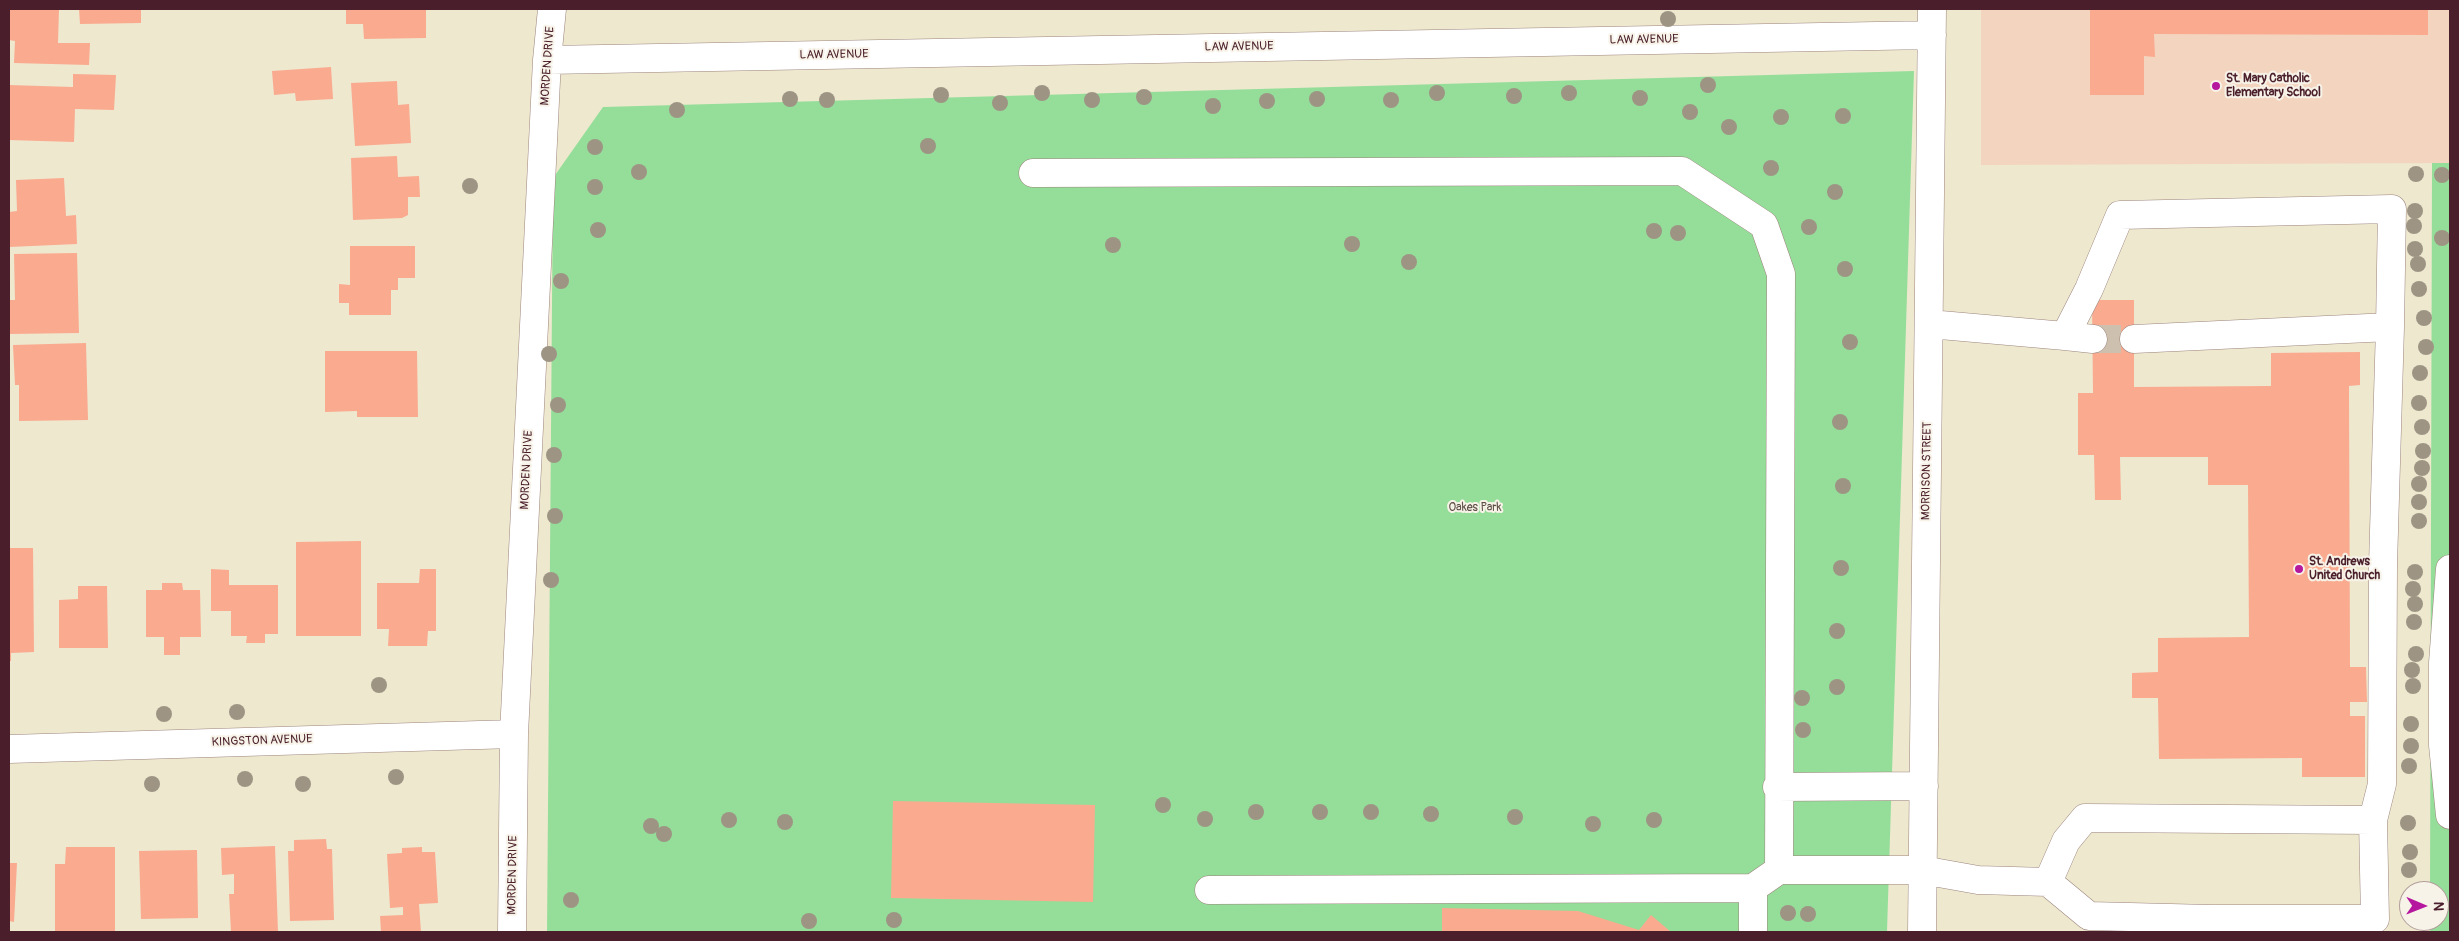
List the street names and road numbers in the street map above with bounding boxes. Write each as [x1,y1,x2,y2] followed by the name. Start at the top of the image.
[538,26,558,106] street label: MORDEN DRIVE
[1609,32,1679,48] street label: LAW AVENUE
[1204,39,1274,55] street label: LAW AVENUE
[799,47,869,63] street label: LAW AVENUE
[1919,422,1935,520] street label: MORRISON STREET
[518,430,536,510] street label: MORDEN DRIVE
[211,732,313,750] street label: KINGSTON AVENUE
[505,835,521,915] street label: MORDEN DRIVE

